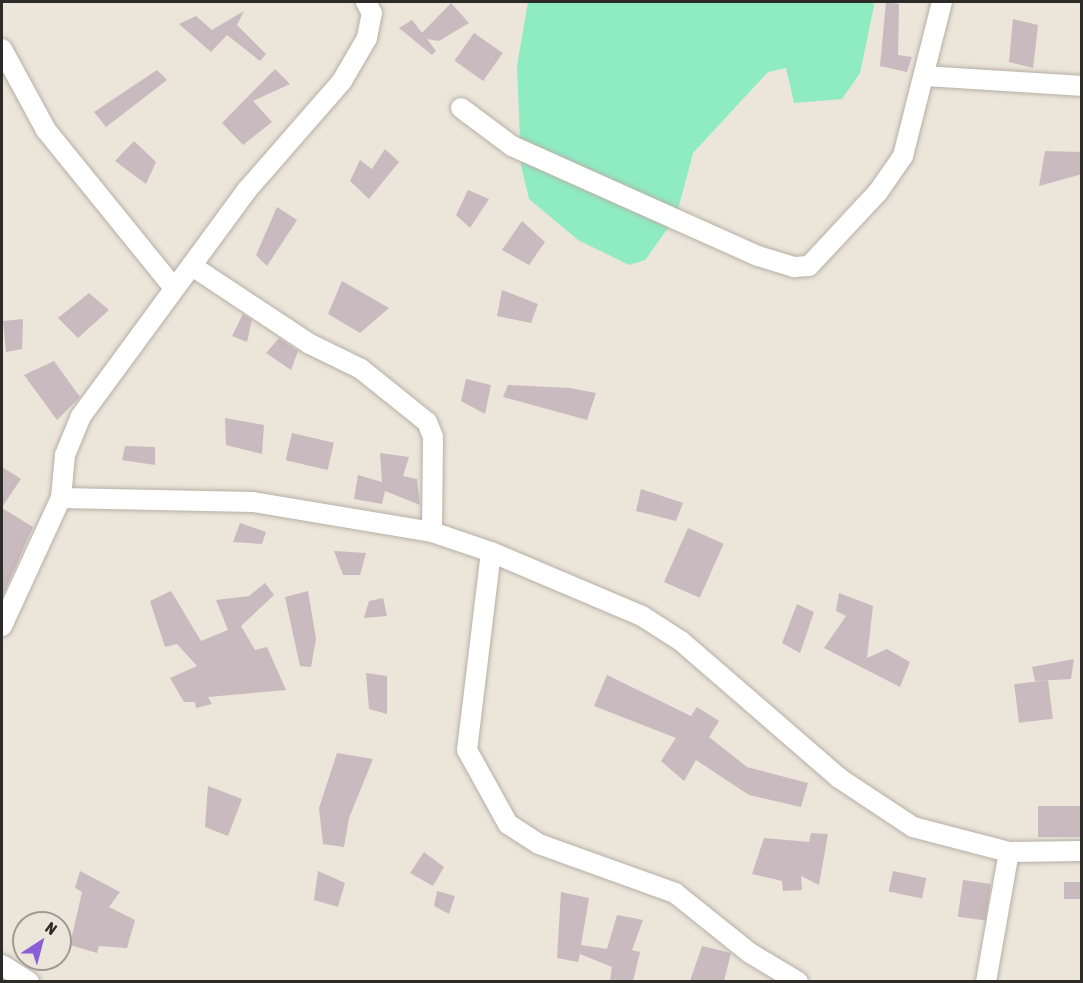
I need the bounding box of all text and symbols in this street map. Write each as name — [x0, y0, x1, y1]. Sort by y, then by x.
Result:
north arrow — [12, 911, 72, 971]
text: N — [42, 918, 61, 938]

